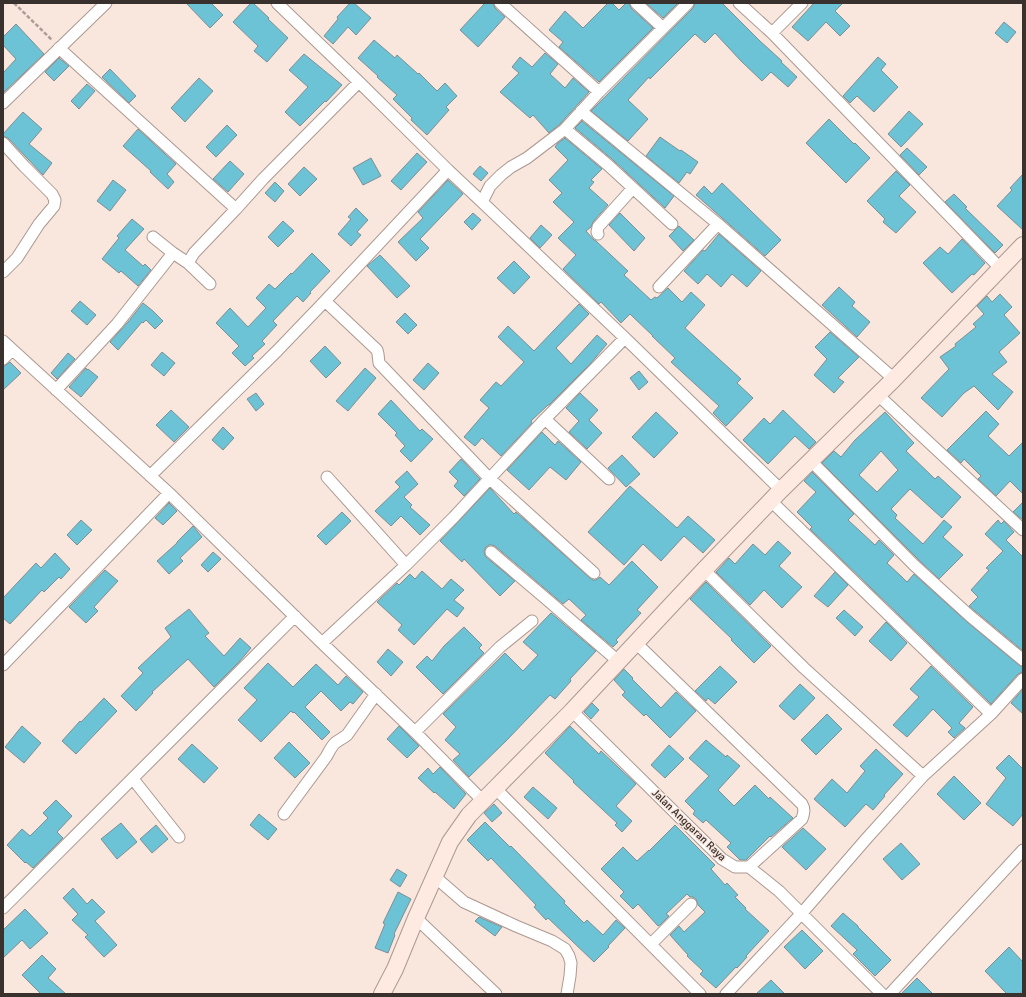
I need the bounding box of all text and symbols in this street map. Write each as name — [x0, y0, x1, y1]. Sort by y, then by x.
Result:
street label: Jalan Anggaran Raya — [649, 786, 729, 864]

